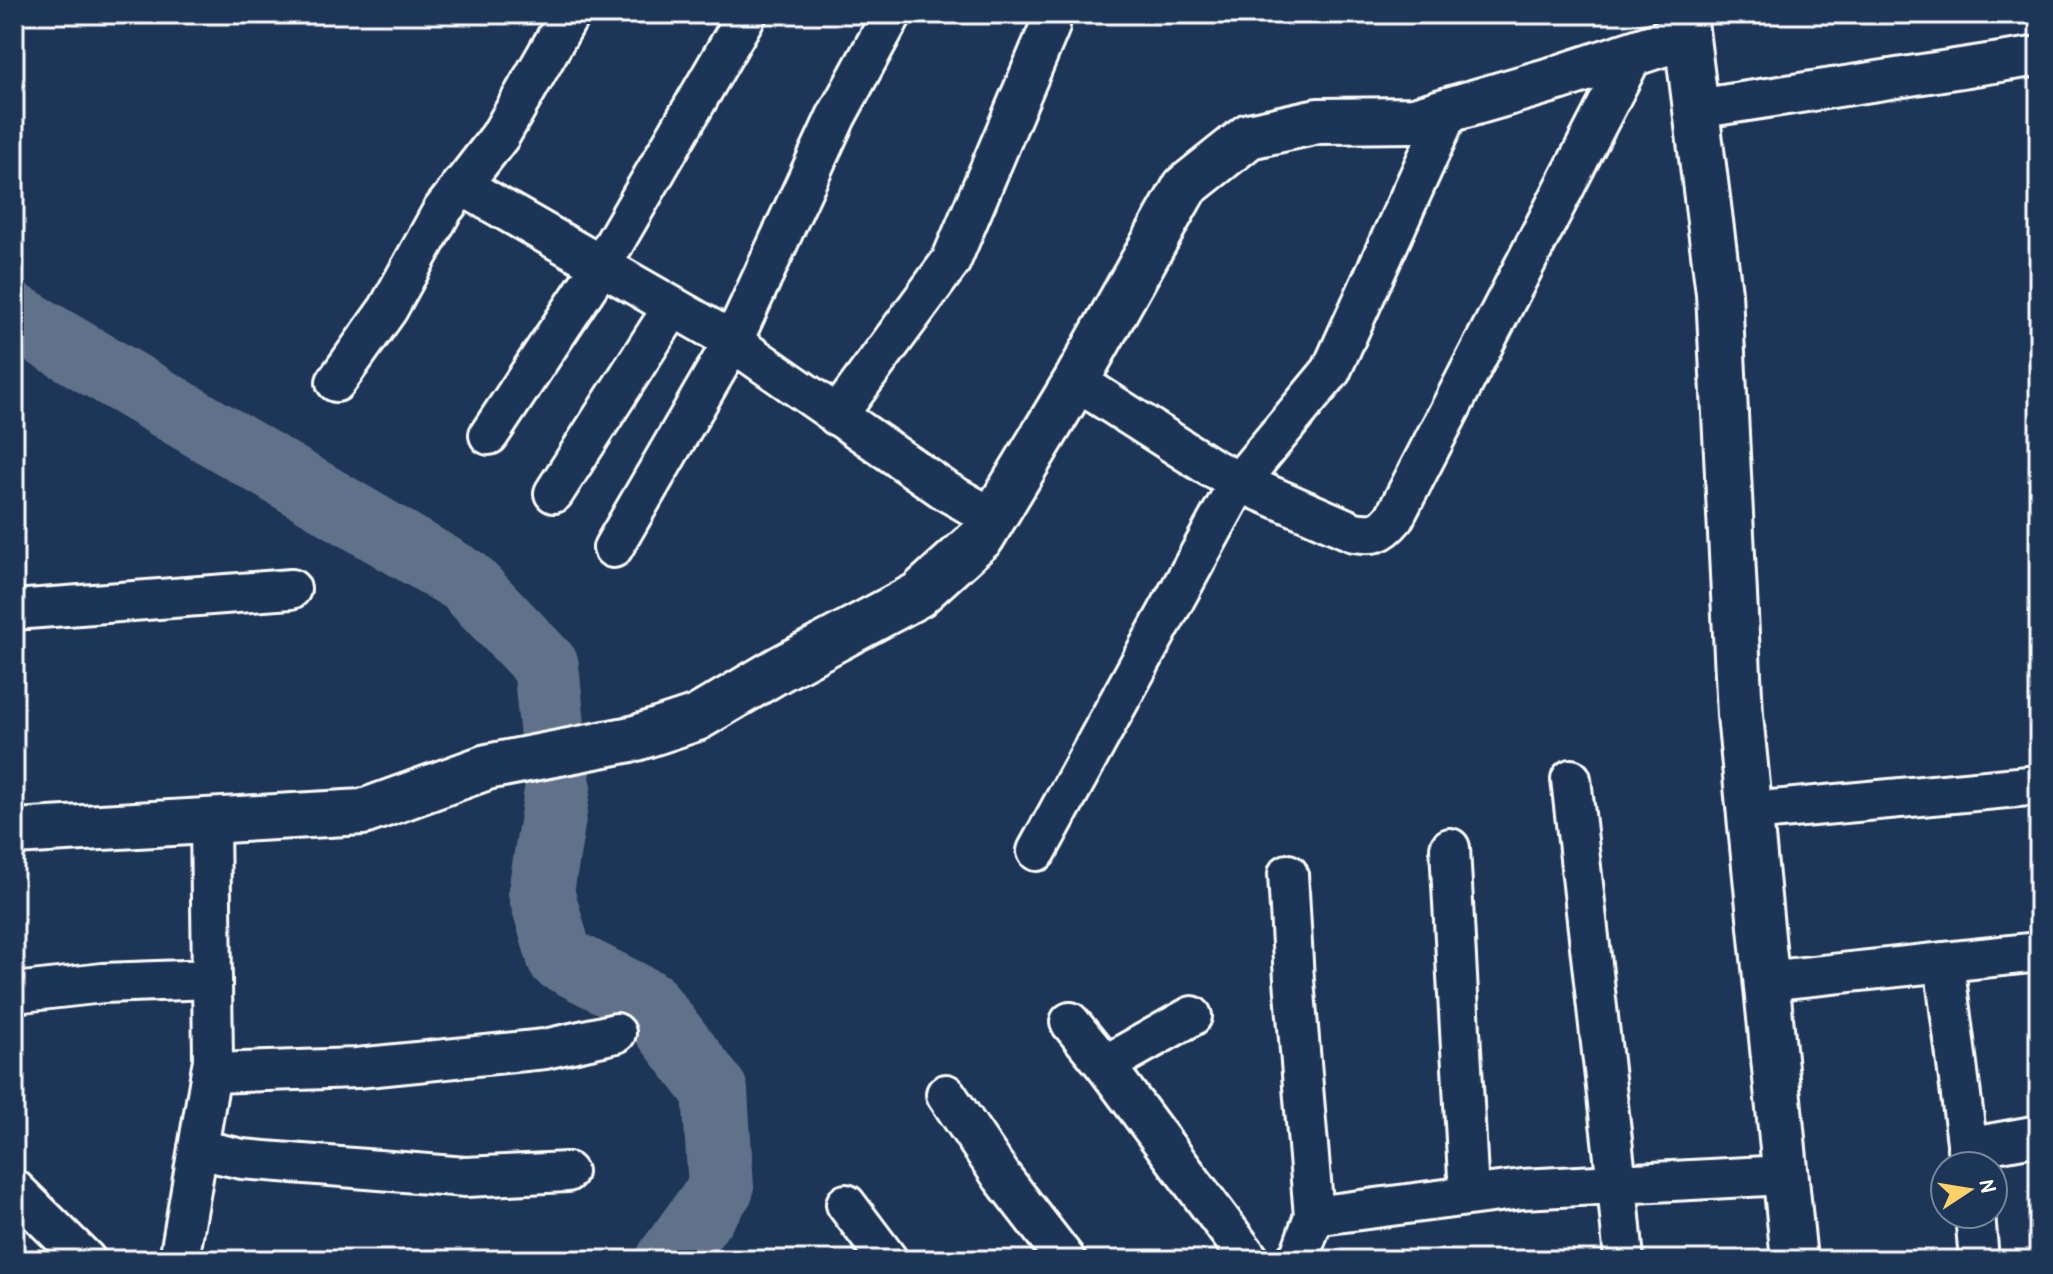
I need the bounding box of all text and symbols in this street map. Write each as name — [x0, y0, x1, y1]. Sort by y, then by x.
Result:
north arrow — [1929, 1150, 2009, 1230]
text: N — [1973, 1177, 2005, 1195]

